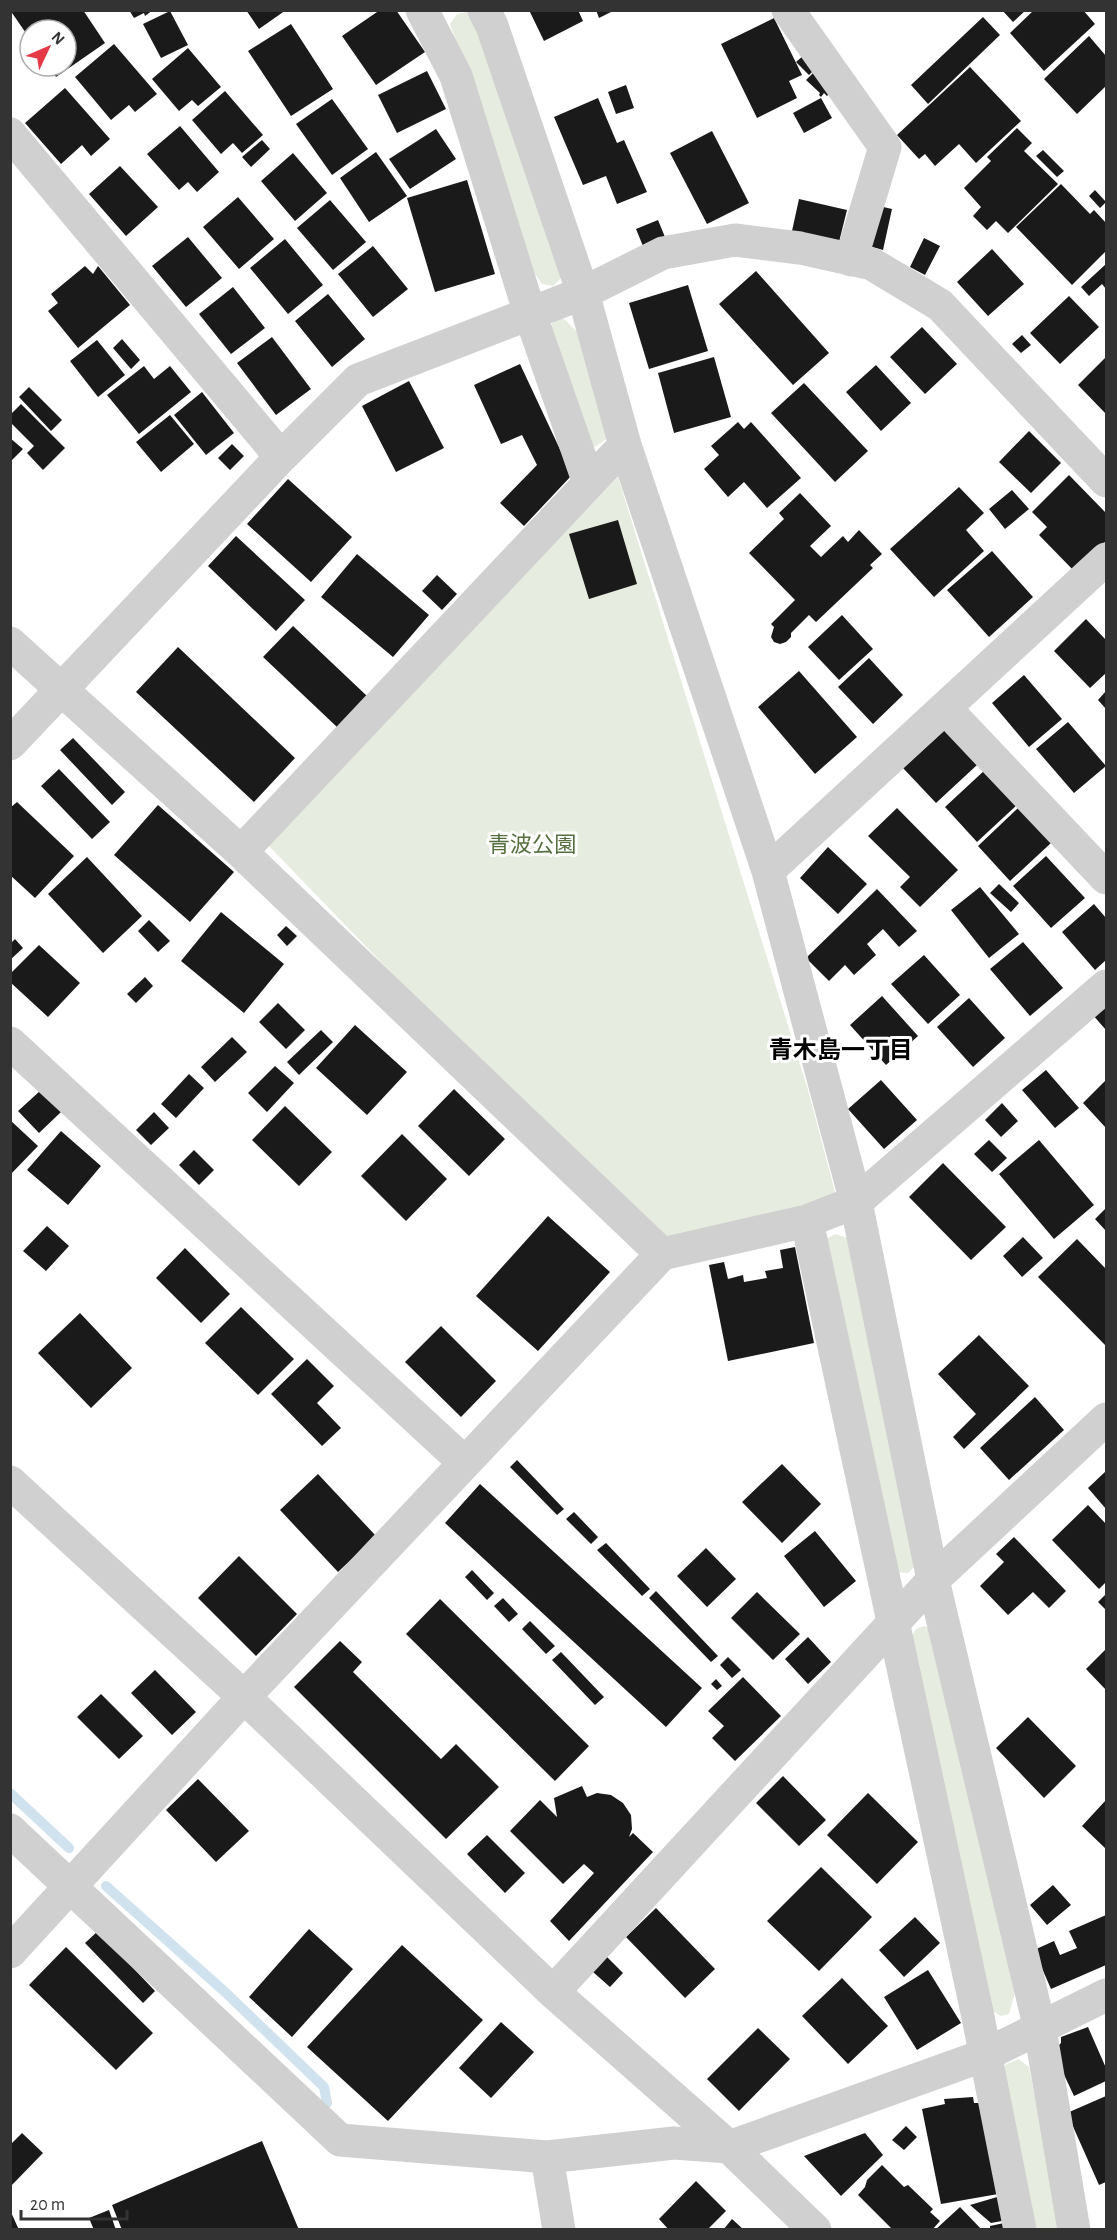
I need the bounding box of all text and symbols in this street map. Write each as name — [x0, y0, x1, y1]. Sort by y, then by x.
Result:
north arrow — [18, 18, 78, 78]
text: N — [48, 29, 68, 48]
park label: 青波公園 — [488, 833, 576, 856]
district label: 青木島一丁目 — [769, 1037, 913, 1063]
scale bar — [21, 2183, 128, 2221]
text: 20 m — [30, 2196, 65, 2214]

